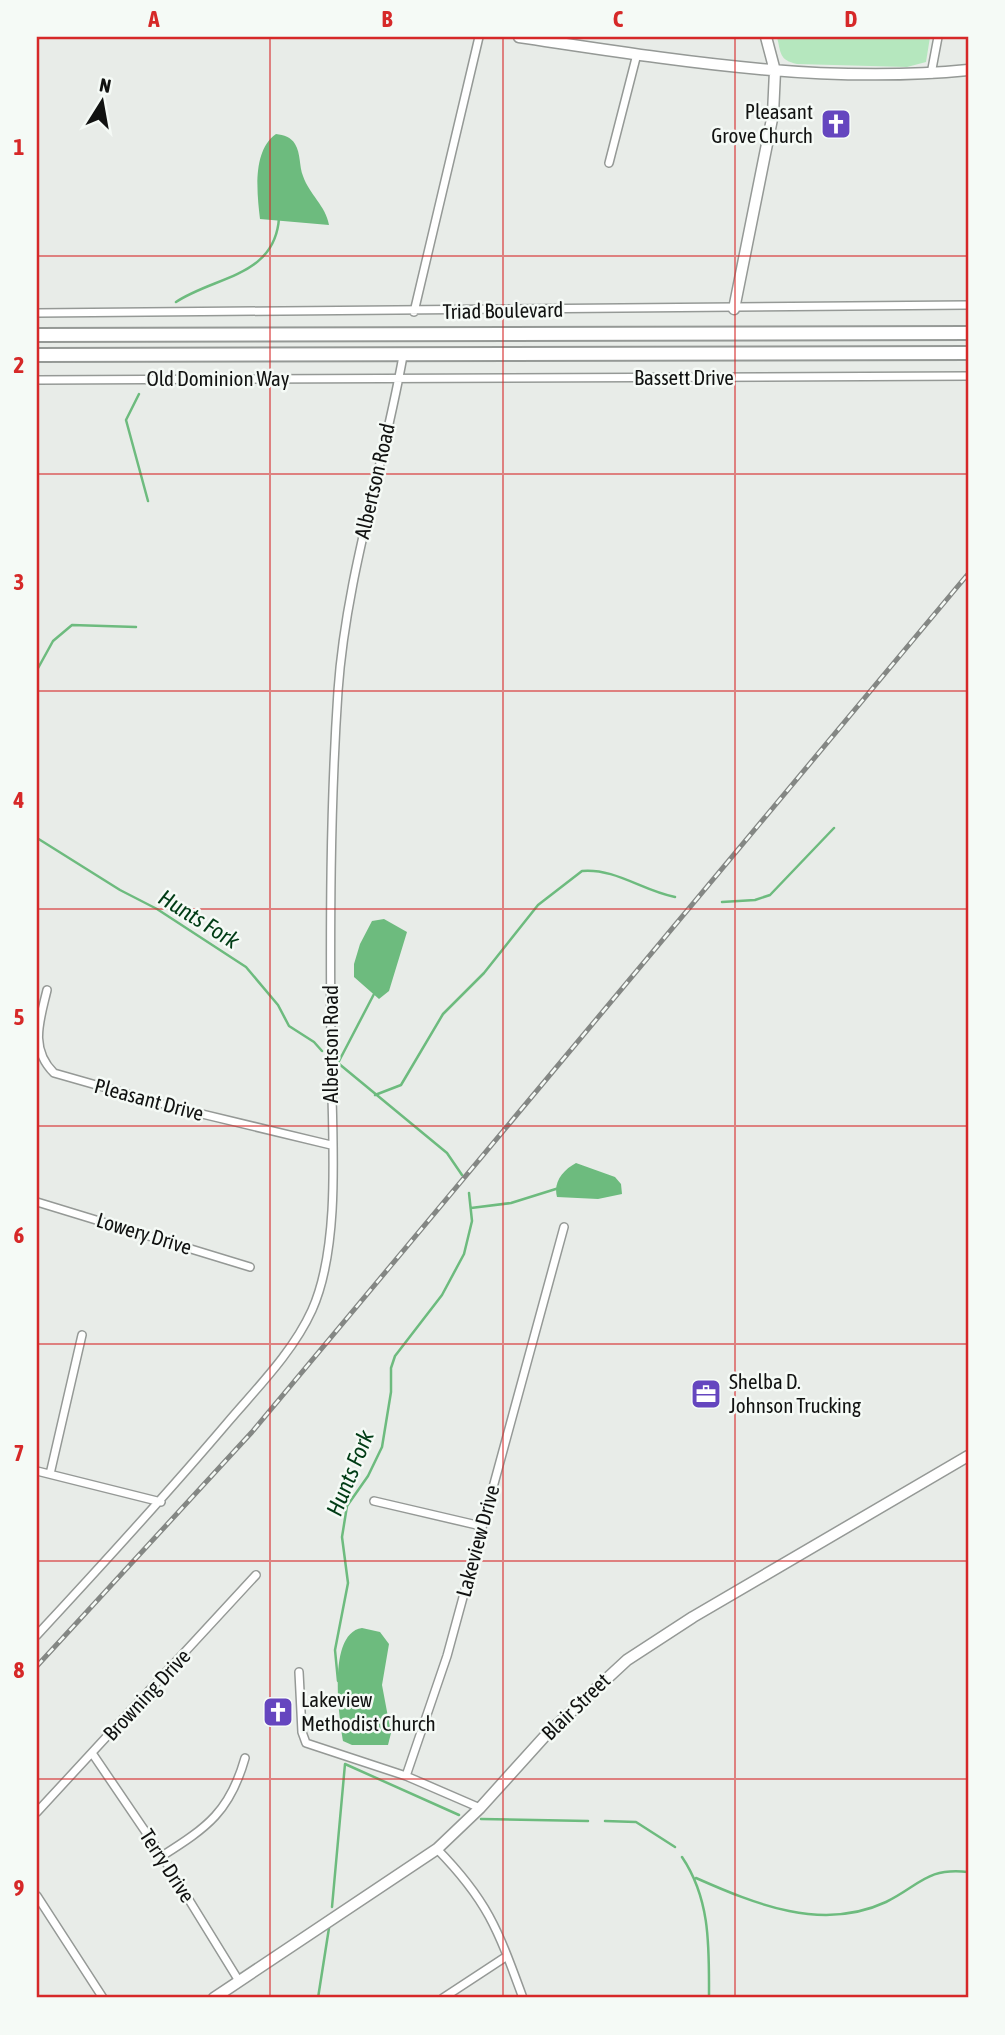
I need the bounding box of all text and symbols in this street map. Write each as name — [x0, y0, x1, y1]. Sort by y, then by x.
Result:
text: A — [147, 6, 160, 32]
text: B — [382, 6, 393, 32]
text: C — [613, 6, 624, 32]
text: D — [845, 6, 858, 32]
north arrow — [66, 66, 136, 136]
text: N — [98, 73, 113, 97]
place label: Pleasant Grove Church — [711, 99, 813, 147]
church icon: Pleasant Grove Church — [819, 107, 853, 141]
text: 1 — [14, 134, 25, 160]
street label: Triad Boulevard — [442, 297, 563, 323]
text: 2 — [14, 352, 24, 378]
street label: Bassett Drive — [634, 365, 734, 389]
street label: Old Dominion Way — [147, 366, 290, 390]
street label: Albertson Road — [349, 421, 399, 541]
text: 3 — [14, 569, 24, 595]
text: 4 — [13, 787, 25, 813]
water label: Hunts Fork — [154, 884, 245, 954]
street label: Albertson Road — [318, 985, 342, 1103]
text: 5 — [14, 1004, 25, 1030]
street label: Pleasant Drive — [92, 1073, 206, 1125]
street label: Lowery Drive — [94, 1207, 195, 1259]
text: 6 — [14, 1222, 25, 1248]
place label: Shelba D. Johnson Trucking — [729, 1369, 861, 1417]
office icon: Shelba D. Johnson Trucking — [689, 1377, 723, 1411]
water label: Hunts Fork — [321, 1426, 379, 1520]
text: 7 — [14, 1440, 24, 1466]
street label: Lakeview Drive — [451, 1482, 504, 1599]
street label: Browning Drive — [98, 1644, 195, 1745]
text: 8 — [14, 1657, 25, 1683]
street label: Blair Street — [536, 1668, 614, 1745]
place label: Lakeview Methodist Church — [301, 1687, 436, 1735]
church icon: Lakeview Methodist Church — [261, 1695, 295, 1729]
street label: Terry Drive — [135, 1824, 200, 1906]
text: 9 — [14, 1875, 25, 1901]

